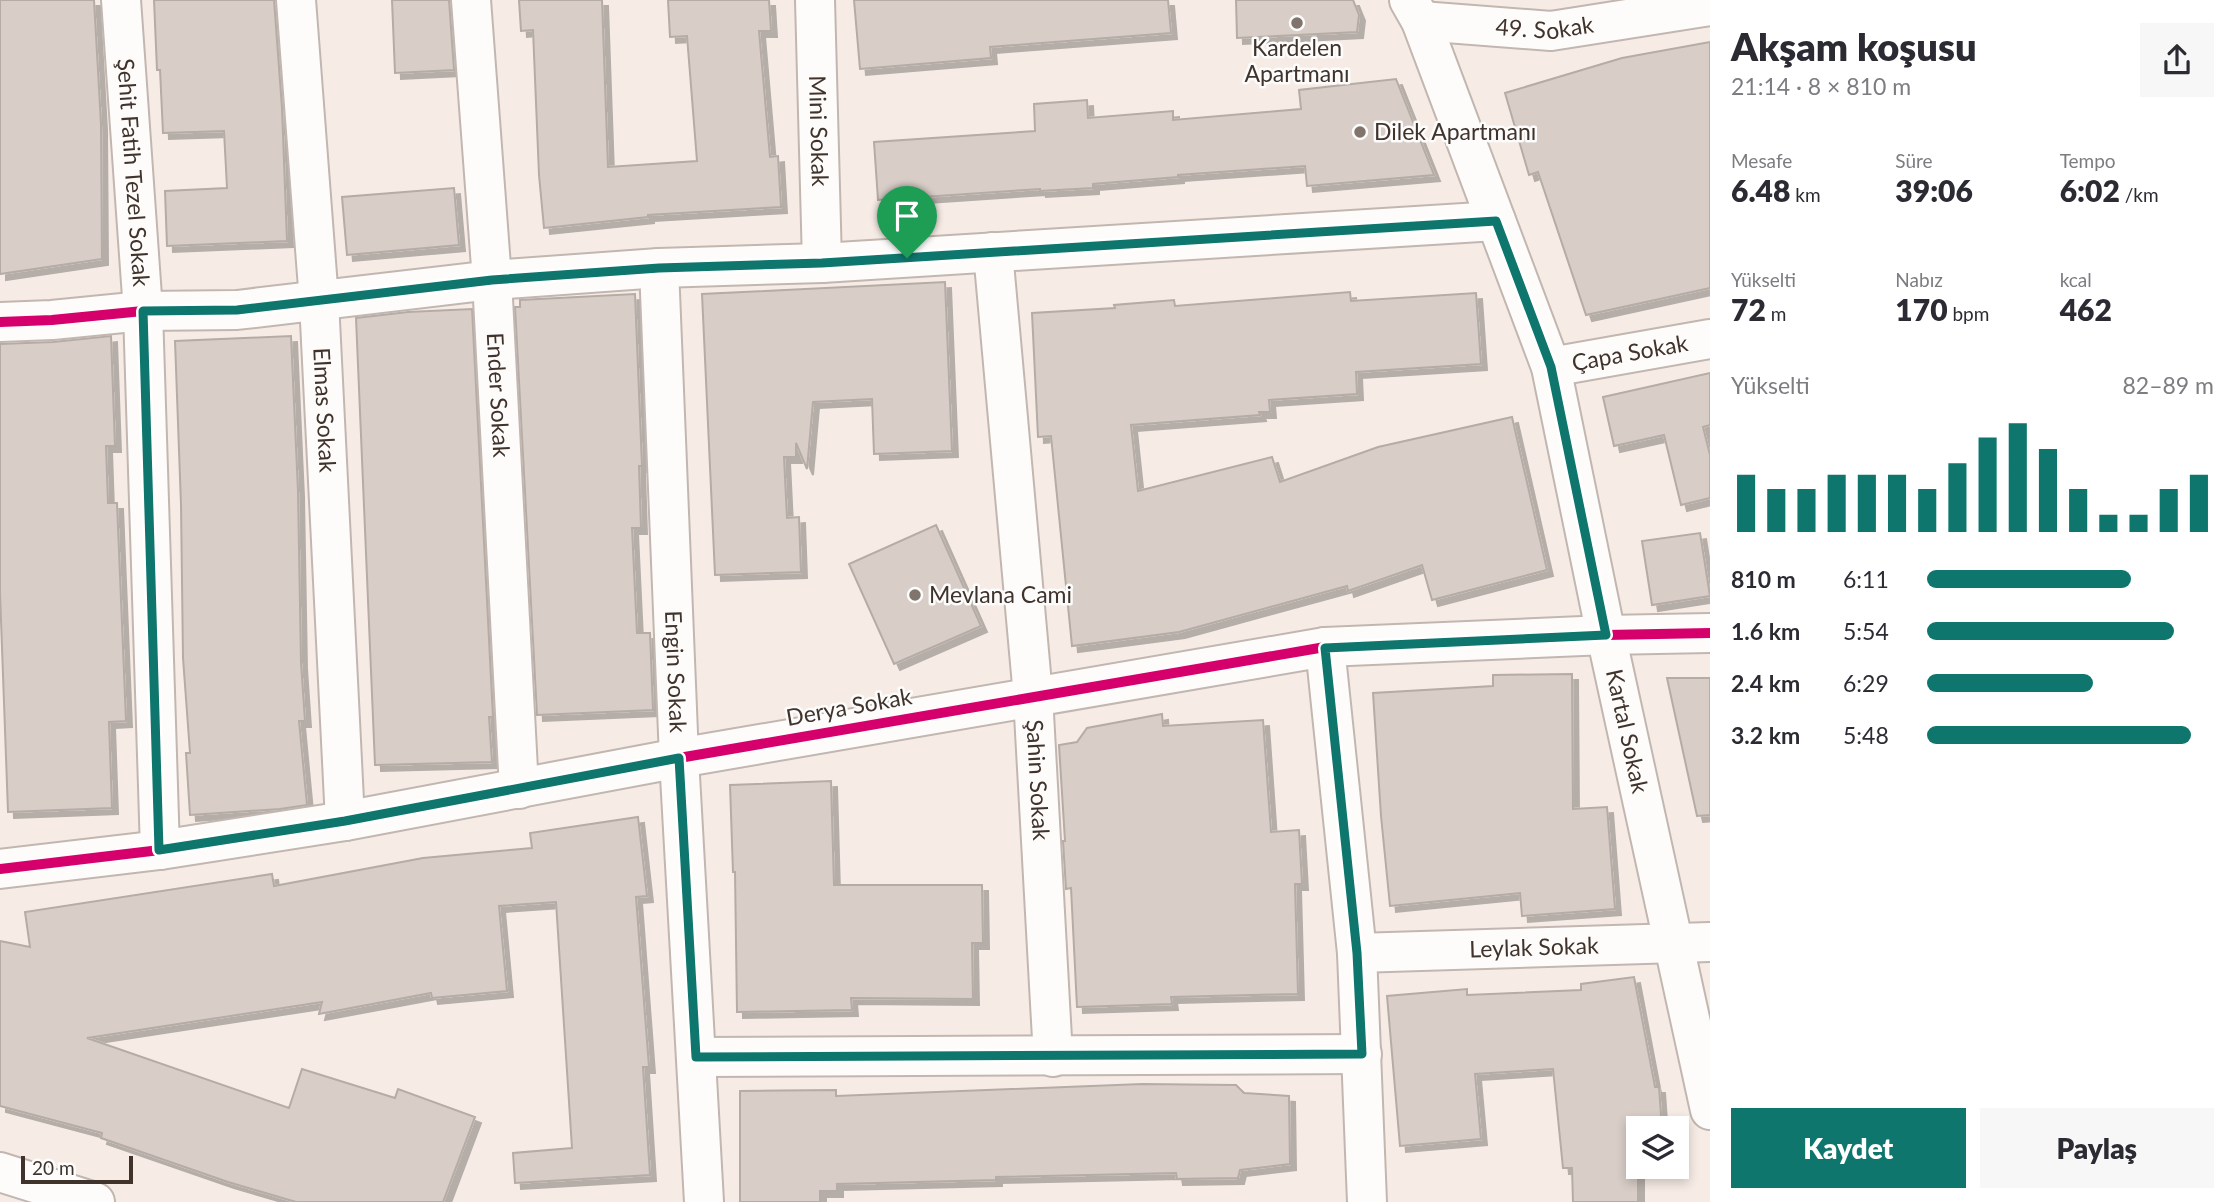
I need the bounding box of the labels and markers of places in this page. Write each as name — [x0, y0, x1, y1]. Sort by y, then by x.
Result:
marker: Kardelen Apartmanı — [1289, 15, 1305, 31]
place label: Kardelen Apartmanı — [1244, 33, 1350, 87]
place label: Dilek Apartmanı — [1374, 117, 1536, 145]
marker: Dilek Apartmanı — [1352, 124, 1368, 140]
pin — [877, 186, 937, 258]
place label: Mevlana Cami — [929, 580, 1072, 608]
marker: Mevlana Cami — [907, 587, 923, 603]

